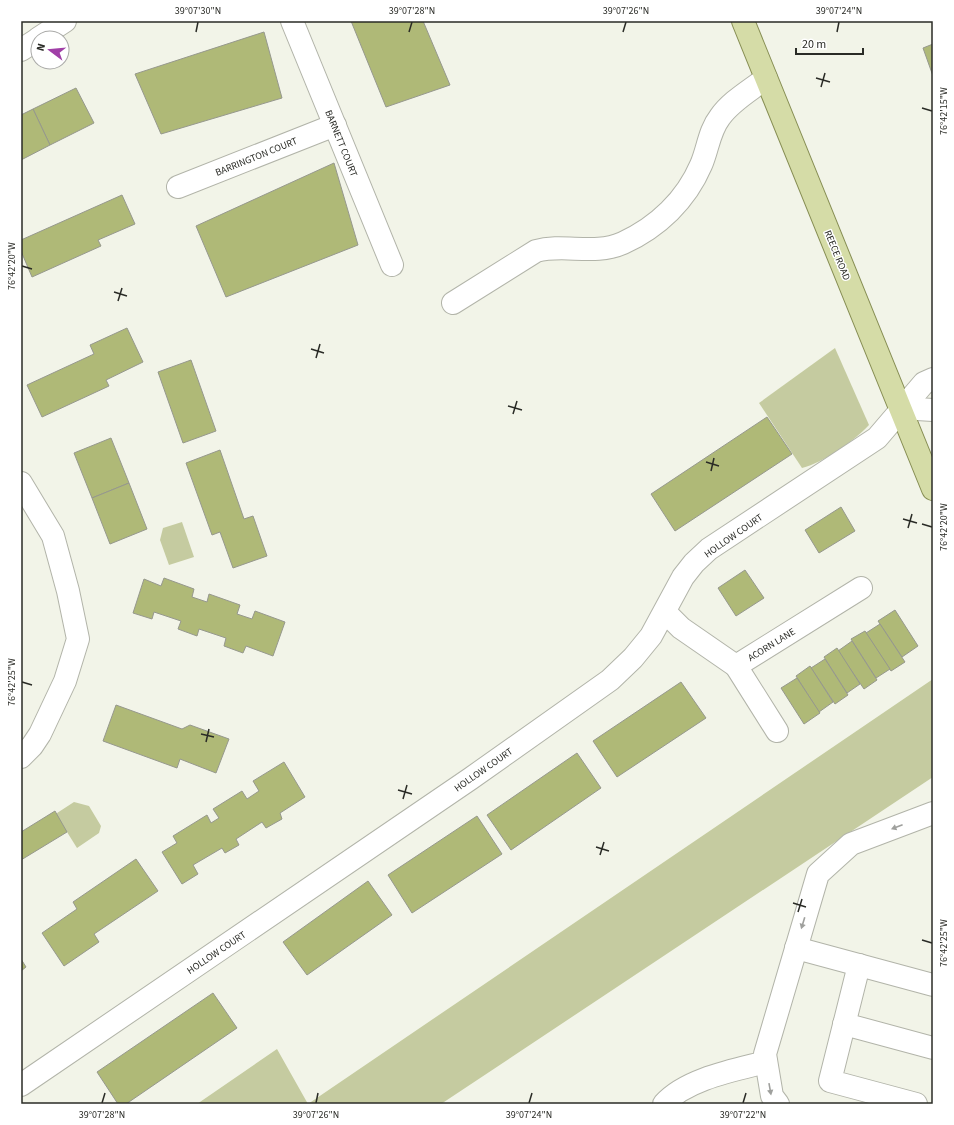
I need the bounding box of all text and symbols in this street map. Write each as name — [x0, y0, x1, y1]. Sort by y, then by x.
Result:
text: 39°07'30"N — [175, 4, 221, 18]
text: 39°07'28"N — [389, 4, 435, 18]
text: 39°07'26"N — [603, 4, 649, 18]
text: 39°07'24"N — [816, 4, 862, 18]
north arrow — [30, 30, 70, 70]
scale bar — [796, 30, 863, 56]
text: 20 m — [802, 36, 826, 53]
text: N — [33, 42, 49, 53]
text: 76°42'15"W — [937, 87, 951, 135]
street label: BARNETT COURT — [321, 108, 361, 179]
street label: BARRINGTON COURT — [213, 134, 300, 180]
street label: REECE ROAD — [821, 228, 853, 283]
text: 76°42'20"W — [5, 242, 19, 290]
text: 76°42'20"W — [937, 503, 951, 551]
street label: HOLLOW COURT — [702, 510, 766, 561]
street label: ACORN LANE — [745, 625, 798, 665]
text: 76°42'25"W — [5, 658, 19, 706]
street label: HOLLOW COURT — [452, 744, 516, 795]
one-way arrow — [890, 824, 902, 830]
one-way arrow — [800, 917, 806, 929]
text: 76°42'25"W — [937, 919, 951, 967]
street label: HOLLOW COURT — [184, 928, 249, 978]
one-way arrow — [768, 1082, 774, 1095]
text: 39°07'28"N — [79, 1108, 125, 1122]
text: 39°07'26"N — [293, 1108, 339, 1122]
text: 39°07'24"N — [506, 1108, 552, 1122]
text: 39°07'22"N — [720, 1108, 766, 1122]

